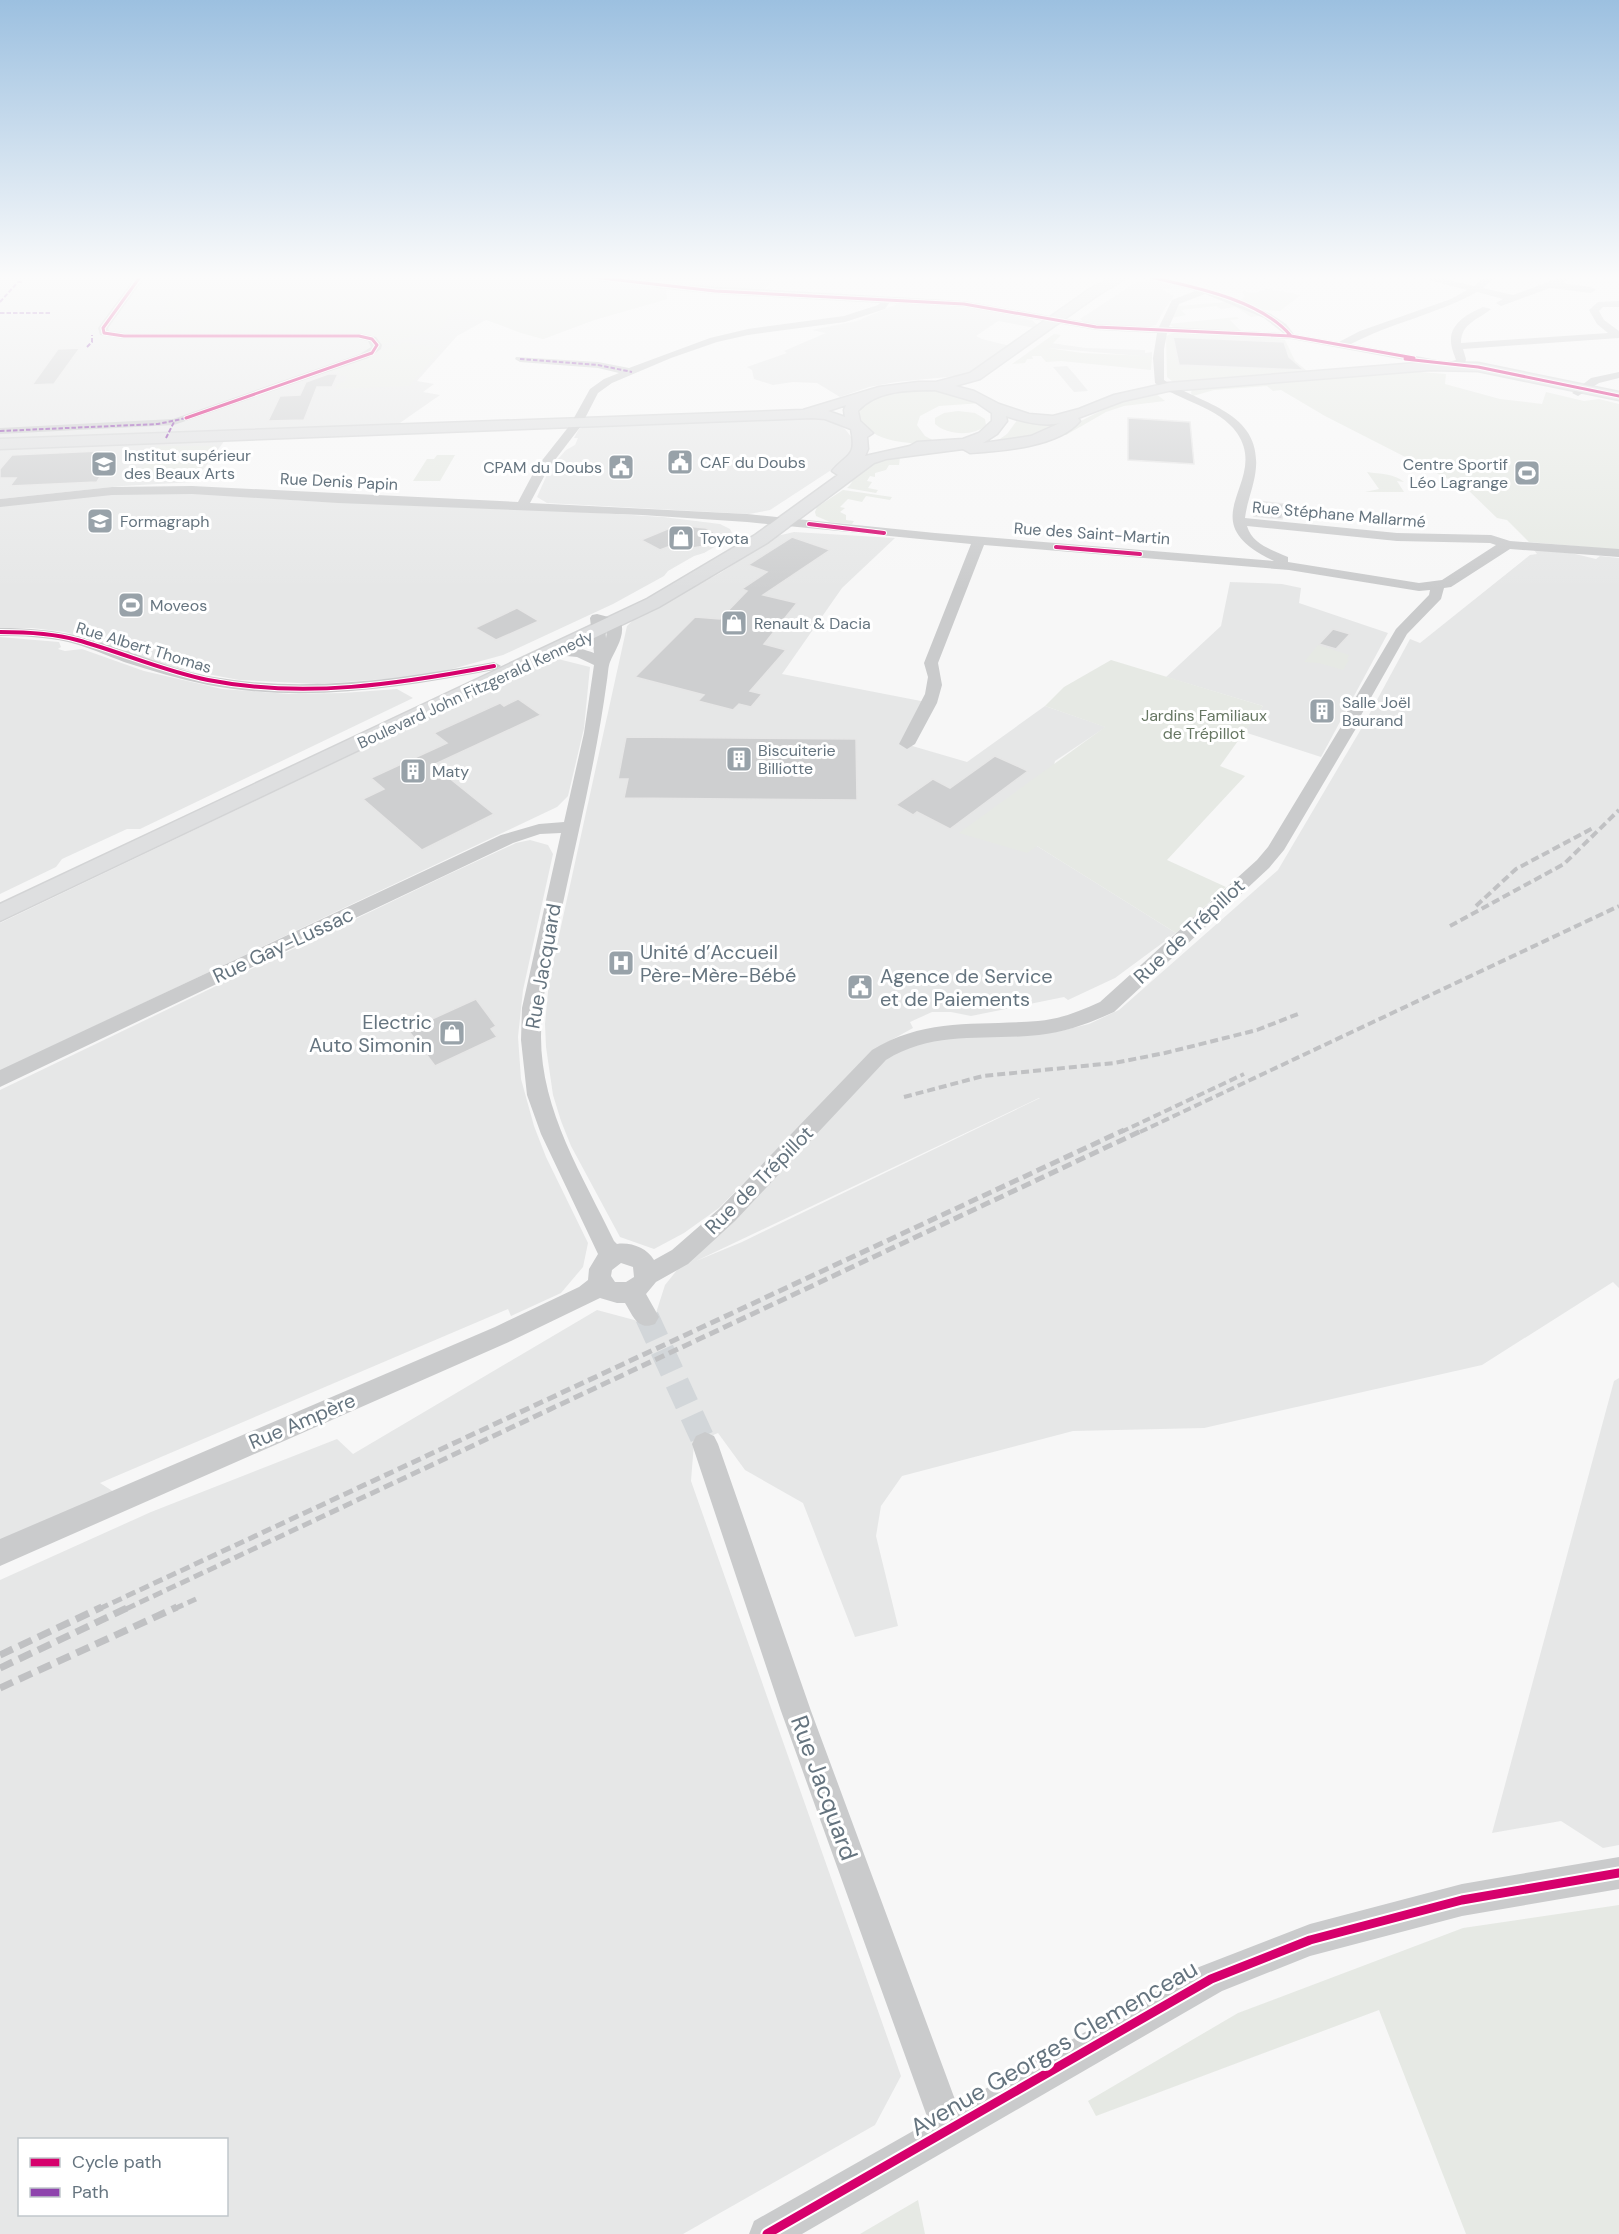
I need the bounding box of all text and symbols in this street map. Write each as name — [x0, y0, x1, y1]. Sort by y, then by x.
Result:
place label: Institut supérieur des Beaux Arts — [124, 445, 251, 484]
public building icon: CAF du Doubs — [665, 447, 695, 477]
school or university icon: Institut supérieur des Beaux Arts — [89, 449, 119, 479]
public building icon: CPAM du Doubs — [606, 452, 636, 482]
place label: CAF du Doubs — [700, 452, 806, 473]
place label: Centre Sportif Léo Lagrange — [1403, 454, 1508, 493]
place label: CPAM du Doubs — [483, 457, 602, 478]
sports icon: Centre Sportif Léo Lagrange — [1512, 458, 1542, 488]
street label: Rue Denis Papin — [279, 468, 398, 495]
street label: Rue Stéphane Mallarmé — [1251, 496, 1427, 533]
school or university icon: Formagraph — [85, 506, 115, 536]
place label: Formagraph — [120, 511, 209, 532]
street label: Rue des Saint-Martin — [1013, 518, 1171, 549]
shop icon: Toyota — [666, 523, 696, 553]
place label: Toyota — [700, 528, 749, 549]
sports icon: Moveos — [116, 590, 146, 620]
place label: Moveos — [150, 595, 207, 616]
shop icon: Renault & Dacia — [719, 608, 749, 638]
place label: Renault & Dacia — [754, 613, 871, 634]
street label: Rue Albert Thomas — [74, 617, 214, 678]
street label: Boulevard John Fitzgerald Kennedy — [354, 625, 597, 753]
place label: Salle Joël Baurand — [1342, 692, 1411, 731]
building icon: Salle Joël Baurand — [1307, 696, 1337, 726]
park label: Jardins Familiaux de Trépillot — [1141, 705, 1267, 744]
place label: Biscuiterie Billiotte — [758, 740, 836, 779]
building icon: Biscuiterie Billiotte — [724, 744, 754, 774]
building icon: Maty — [398, 756, 428, 786]
place label: Maty — [432, 761, 469, 782]
street label: Rue de Trépillot — [1128, 873, 1250, 989]
street label: Rue Gay-Lussac — [209, 901, 357, 989]
street label: Rue Jacquard — [519, 901, 567, 1031]
place label: Unité d’Accueil Père-Mère-Bébé — [640, 939, 796, 988]
hospital icon: Unité d’Accueil Père-Mère-Bébé — [606, 948, 636, 978]
place label: Agence de Service et de Paiements — [880, 963, 1053, 1012]
public building icon: Agence de Service et de Paiements — [845, 972, 875, 1002]
place label: Electric Auto Simonin — [309, 1009, 432, 1058]
shop icon: Electric Auto Simonin — [437, 1018, 467, 1048]
street label: Rue de Trépillot — [699, 1120, 819, 1240]
street label: Rue Ampère — [245, 1387, 359, 1455]
street label: Rue Jacquard — [784, 1711, 865, 1865]
street label: Avenue Georges Clemenceau — [905, 1952, 1203, 2143]
legend — [18, 2138, 228, 2216]
text: Cycle path — [72, 2150, 162, 2174]
text: Path — [72, 2180, 109, 2204]

